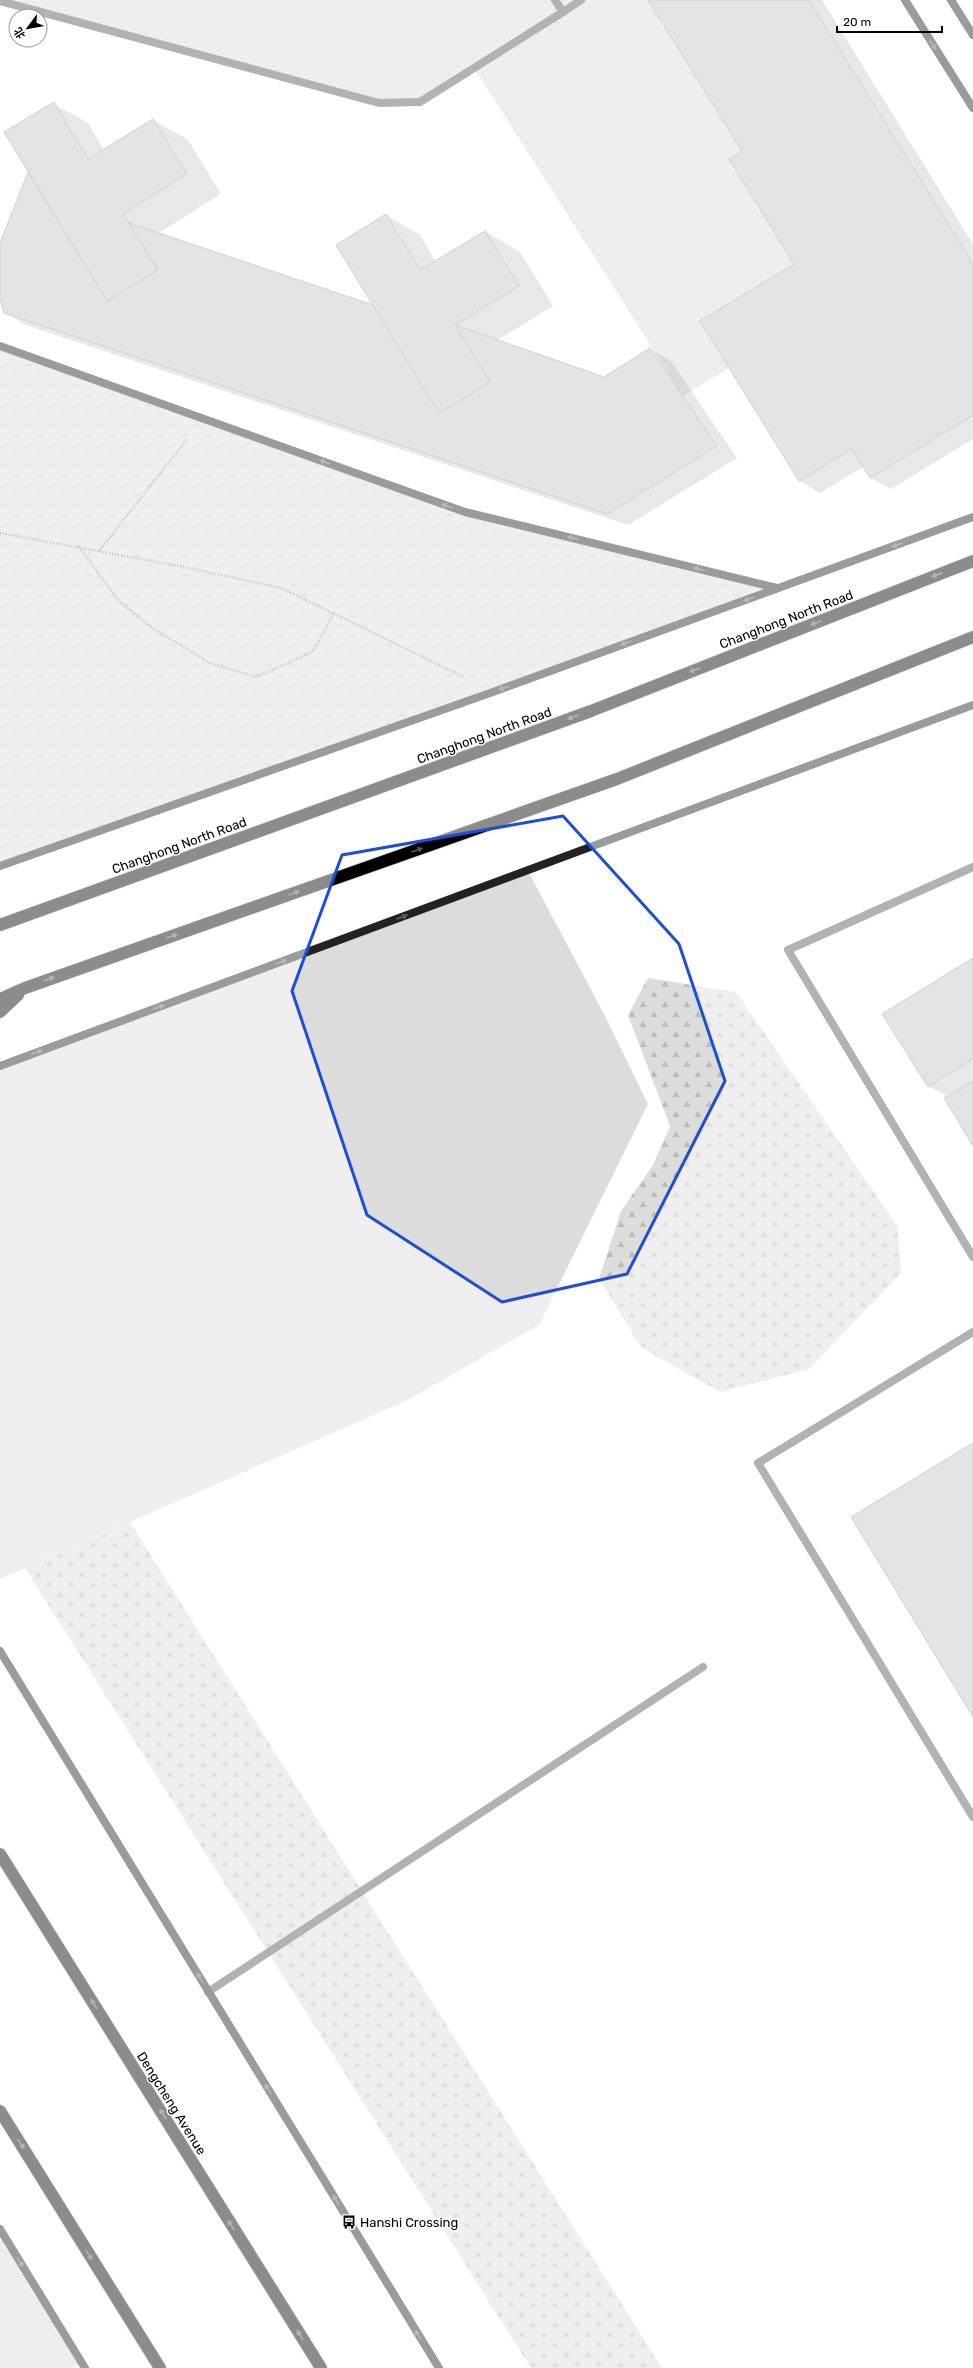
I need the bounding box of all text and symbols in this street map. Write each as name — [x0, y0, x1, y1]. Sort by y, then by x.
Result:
north arrow — [8, 8, 48, 48]
scale bar — [837, 8, 942, 34]
text: 20 m — [843, 15, 871, 29]
text: 北 — [12, 25, 28, 41]
one-way arrow — [930, 39, 937, 51]
one-way arrow — [318, 459, 330, 465]
one-way arrow — [441, 503, 453, 509]
one-way arrow — [567, 535, 579, 541]
one-way arrow — [890, 542, 902, 548]
one-way arrow — [693, 566, 705, 572]
one-way arrow — [930, 573, 942, 579]
street label: Changhong North Road — [717, 587, 856, 653]
one-way arrow — [742, 596, 754, 602]
one-way arrow — [809, 620, 821, 626]
one-way arrow — [620, 641, 632, 647]
one-way arrow — [688, 668, 700, 674]
one-way arrow — [498, 685, 510, 691]
street label: Changhong North Road — [415, 704, 554, 768]
one-way arrow — [567, 715, 579, 721]
street label: Changhong North Road — [110, 814, 249, 878]
one-way arrow — [411, 847, 423, 853]
one-way arrow — [289, 890, 301, 896]
one-way arrow — [397, 914, 409, 920]
one-way arrow — [166, 933, 178, 939]
one-way arrow — [275, 959, 287, 965]
one-way arrow — [43, 976, 55, 982]
one-way arrow — [153, 1004, 165, 1010]
one-way arrow — [31, 1049, 43, 1055]
one-way arrow — [196, 1973, 204, 1983]
one-way arrow — [90, 1998, 97, 2010]
street label: Dengcheng Avenue — [133, 2049, 209, 2158]
one-way arrow — [264, 2084, 272, 2094]
one-way arrow — [159, 2108, 166, 2120]
one-way arrow — [17, 2138, 24, 2150]
one-way arrow — [332, 2195, 340, 2205]
bus stop icon: Hanshi Crossing — [341, 2214, 357, 2230]
place label: Hanshi Crossing — [360, 2215, 458, 2231]
one-way arrow — [228, 2219, 235, 2231]
one-way arrow — [86, 2249, 93, 2261]
one-way arrow — [17, 2256, 24, 2268]
one-way arrow — [297, 2329, 304, 2341]
one-way arrow — [415, 2329, 422, 2341]

